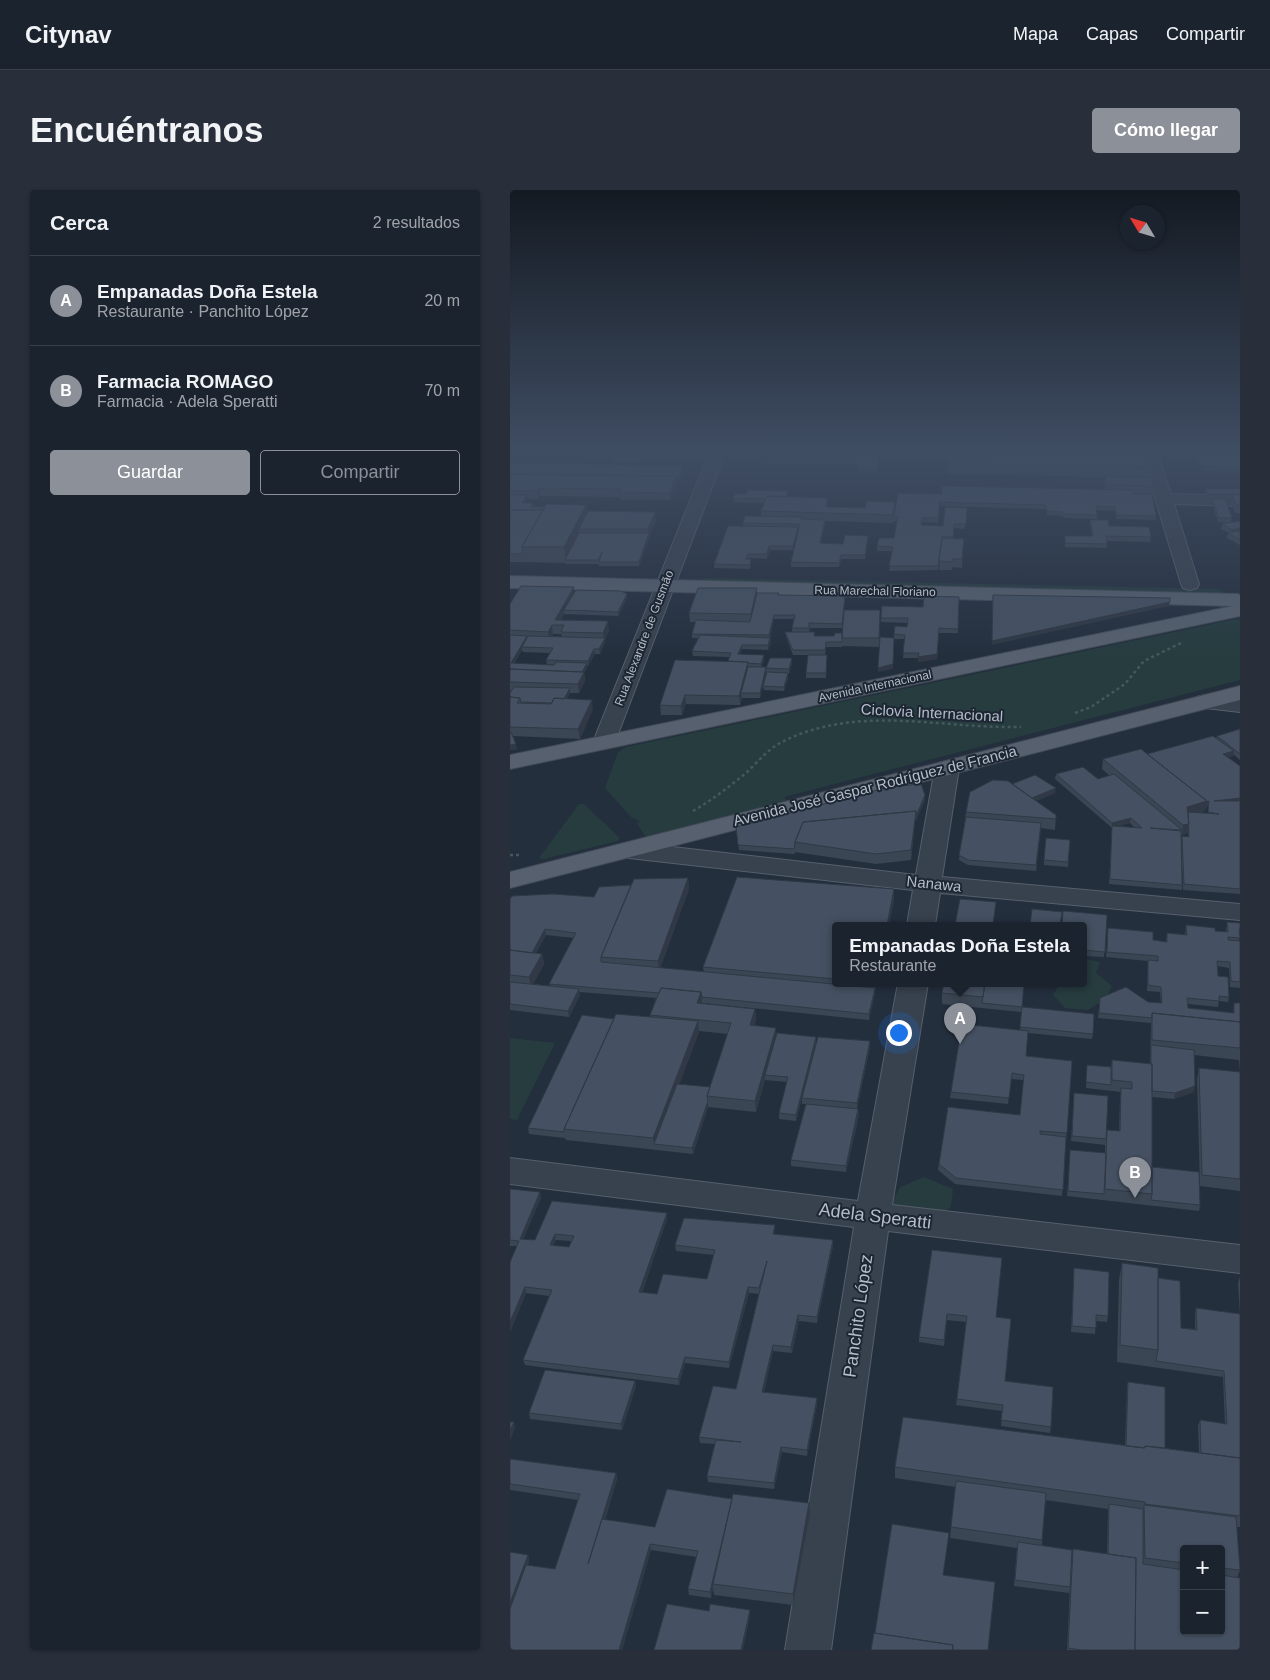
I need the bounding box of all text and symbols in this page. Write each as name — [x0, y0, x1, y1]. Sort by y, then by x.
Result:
text: Citynav — [25, 21, 112, 48]
text: Mapa — [1013, 24, 1058, 44]
text: Capas — [1086, 24, 1138, 44]
text: Compartir — [1166, 24, 1245, 44]
button: Cómo llegar — [1092, 108, 1240, 153]
text: Encuéntranos — [30, 110, 263, 149]
north arrow — [1120, 205, 1165, 250]
text: Cerca — [50, 211, 108, 234]
text: 2 resultados — [373, 214, 460, 231]
text: Empanadas Doña Estela — [97, 281, 318, 302]
text: A — [60, 292, 72, 309]
text: 20 m — [424, 292, 460, 309]
text: Restaurante · Panchito López — [97, 303, 309, 320]
text: Farmacia ROMAGO — [97, 371, 273, 392]
text: B — [60, 382, 72, 399]
text: 70 m — [424, 382, 460, 399]
text: Farmacia · Adela Speratti — [97, 393, 278, 410]
button: Guardar — [50, 450, 250, 495]
button: Compartir — [260, 450, 460, 495]
street label: Rua Alexandre de Gusmão — [612, 568, 676, 708]
street label: Rua Marechal Floriano — [814, 583, 936, 599]
street label: Avenida Internacional — [817, 667, 933, 705]
street label: Ciclovia Internacional — [860, 700, 1004, 725]
street label: Avenida José Gaspar Rodríguez de Francia — [731, 742, 1019, 829]
street label: Nanawa — [906, 872, 963, 895]
popup — [832, 922, 1087, 987]
text: Empanadas Doña Estela — [849, 935, 1070, 956]
text: Restaurante — [849, 957, 936, 974]
pin: A — [944, 1003, 976, 1044]
your location — [886, 1020, 912, 1046]
pin: B — [1119, 1157, 1151, 1198]
street label: Adela Speratti — [818, 1199, 932, 1233]
street label: Panchito López — [839, 1253, 877, 1379]
map controls — [1180, 1545, 1225, 1635]
button: + — [1180, 1545, 1225, 1590]
button: − — [1180, 1590, 1225, 1635]

